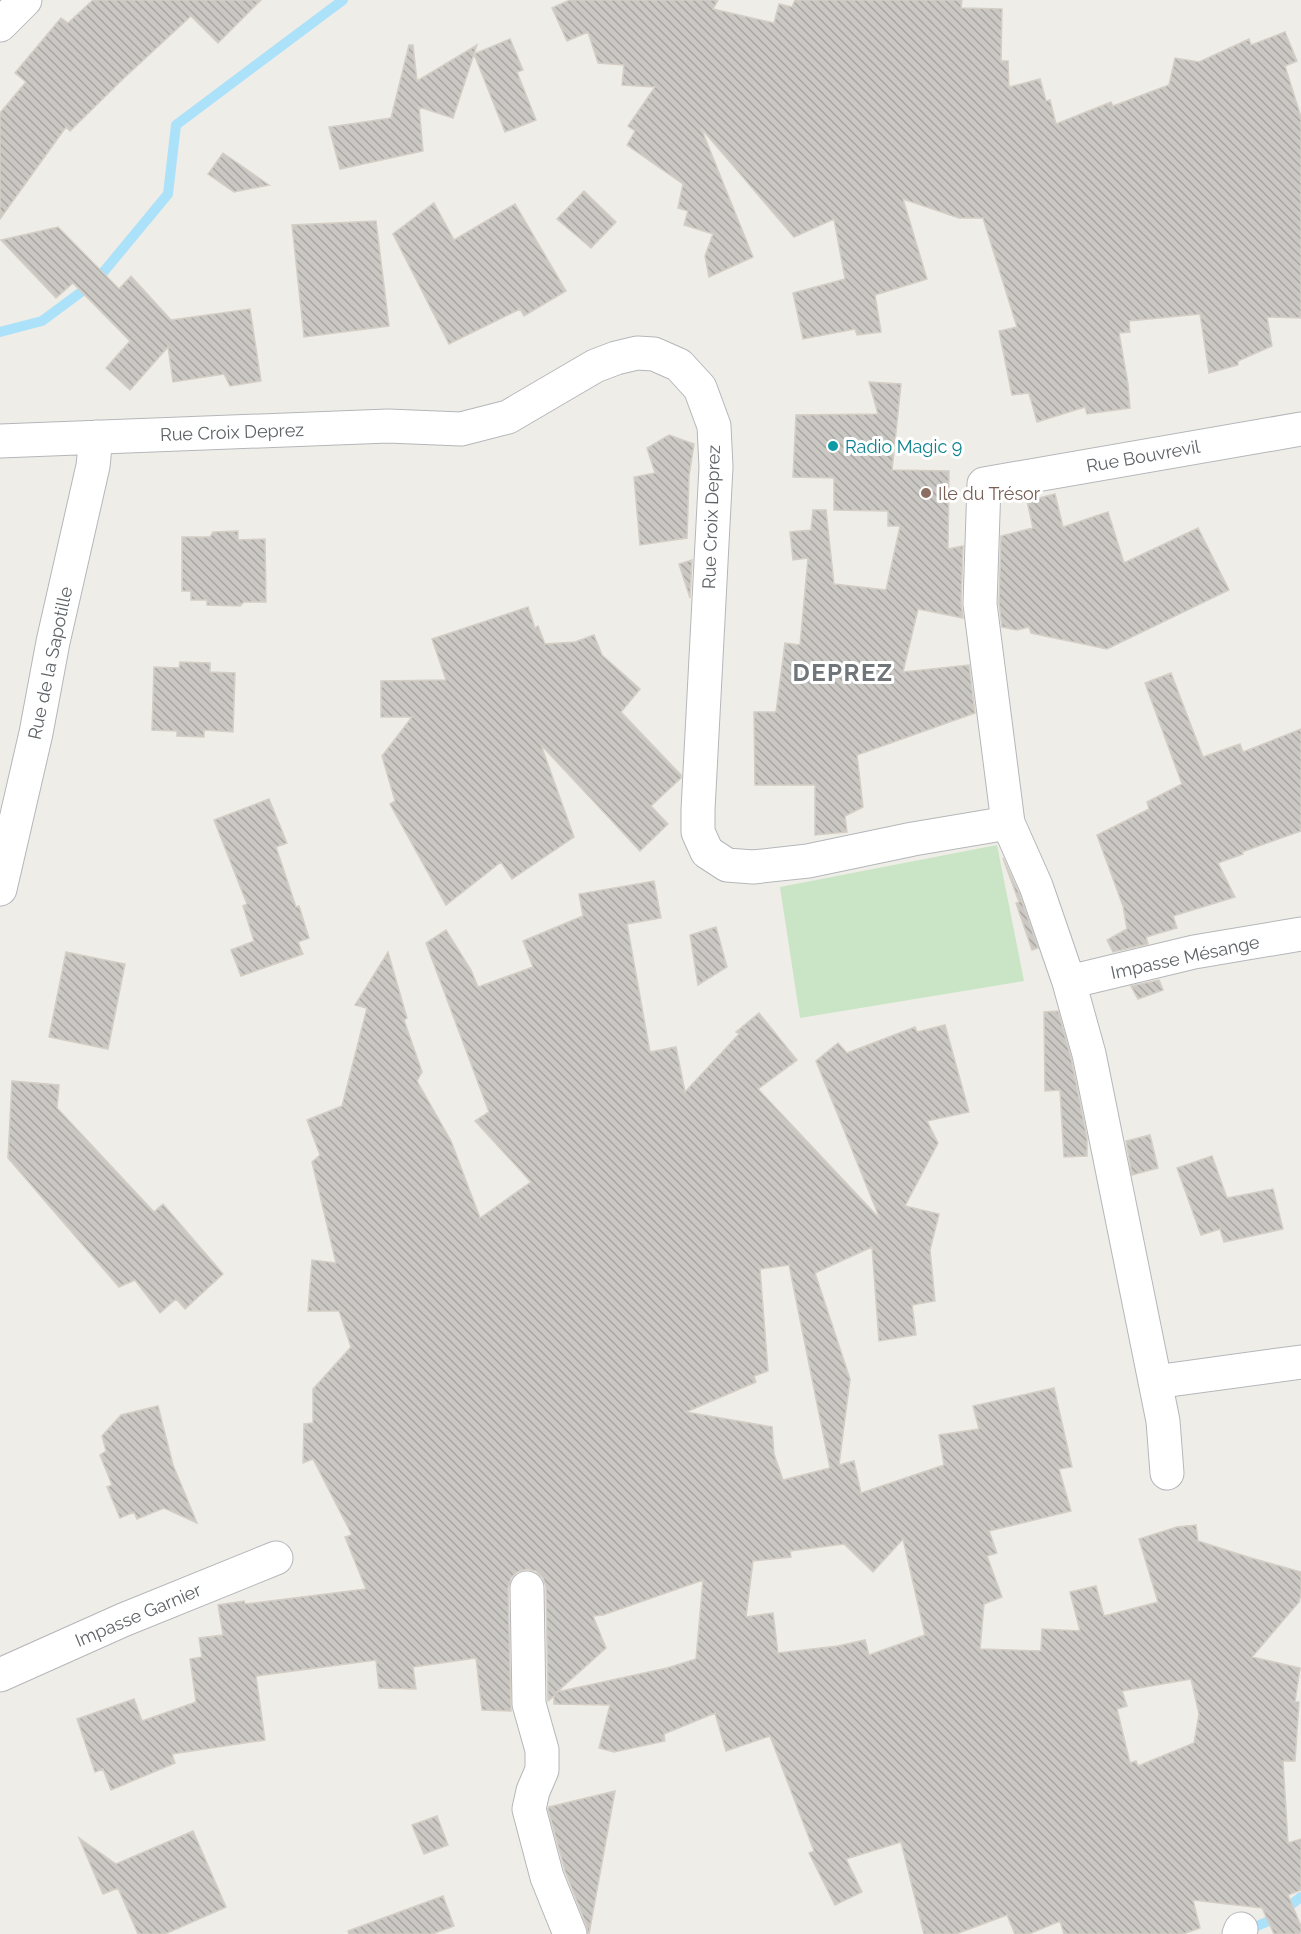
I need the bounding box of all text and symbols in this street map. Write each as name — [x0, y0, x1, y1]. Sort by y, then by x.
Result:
street label: Rue Croix Deprez — [160, 419, 304, 445]
place label: Radio Magic 9 — [845, 436, 962, 457]
street label: Rue Bouvrevil — [1084, 436, 1202, 476]
marker: Radio Magic 9 — [826, 439, 840, 453]
street label: Rue Croix Deprez — [698, 445, 724, 589]
place label: Ile du Trésor — [938, 483, 1041, 504]
marker: Ile du Trésor — [919, 486, 933, 500]
street label: Rue de la Sapotille — [24, 584, 77, 741]
district label: DEPREZ — [793, 658, 894, 687]
street label: Impasse Mésange — [1109, 931, 1262, 983]
street label: Impasse Garnier — [72, 1579, 205, 1651]

